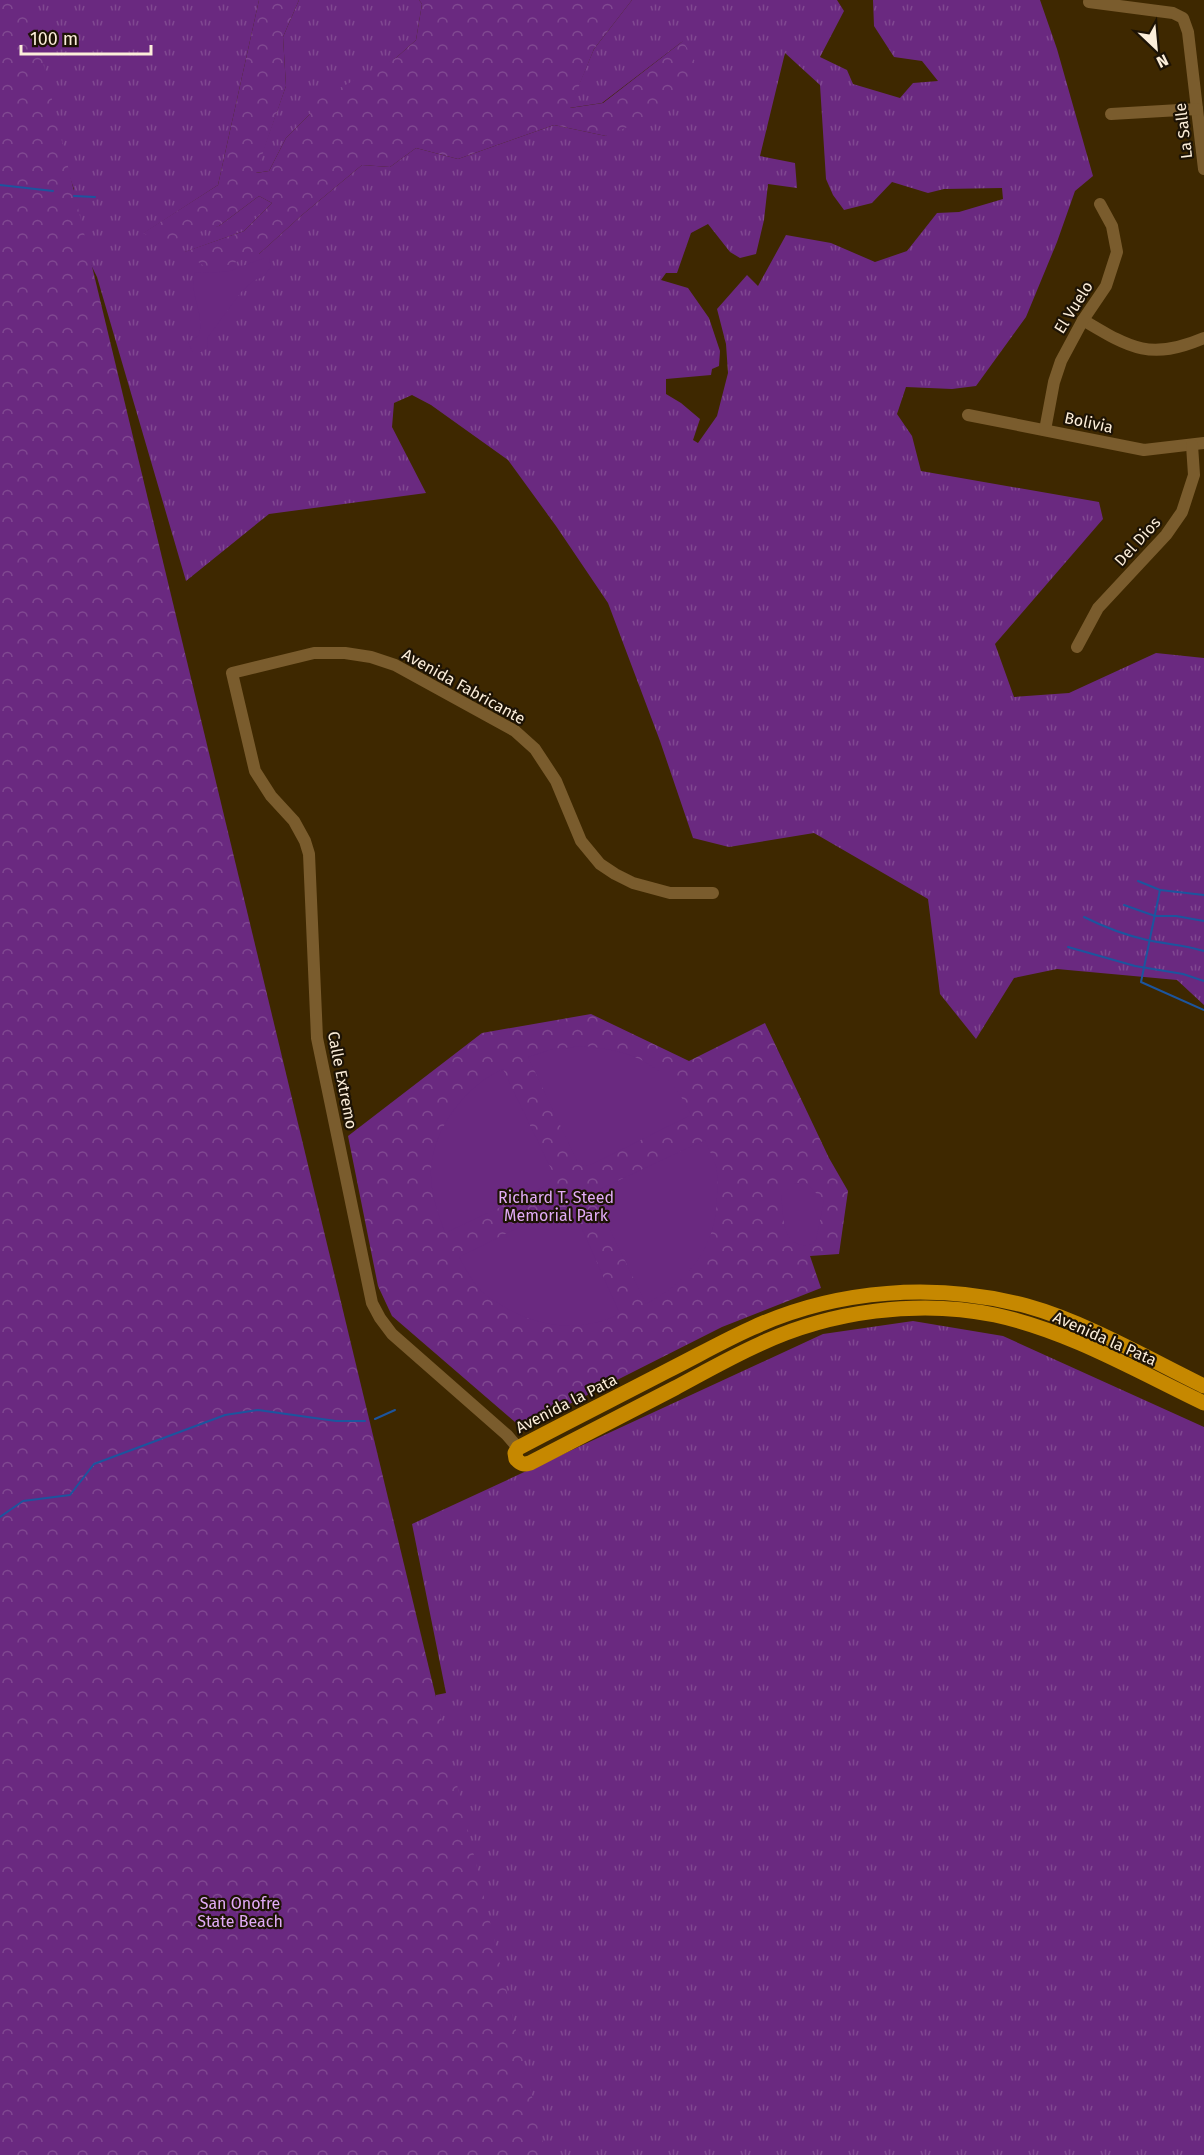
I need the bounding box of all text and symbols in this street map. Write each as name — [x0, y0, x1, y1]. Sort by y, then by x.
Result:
scale bar — [21, 18, 152, 56]
north arrow — [1126, 18, 1186, 78]
text: 100 m — [30, 28, 78, 50]
text: N — [1153, 50, 1171, 72]
street label: La Salle — [1171, 102, 1196, 160]
street label: El Vuelo — [1050, 278, 1097, 337]
street label: Bolivia — [1063, 408, 1115, 437]
street label: Del Dios — [1110, 513, 1164, 570]
street label: Avenida Fabricante — [399, 645, 529, 728]
street label: Calle Extremo — [324, 1030, 361, 1131]
park label: Richard T. Steed Memorial Park — [498, 1188, 614, 1225]
street label: Avenida la Pata — [1050, 1307, 1159, 1370]
street label: Avenida la Pata — [512, 1370, 620, 1437]
park label: San Onofre State Beach — [197, 1894, 283, 1931]

